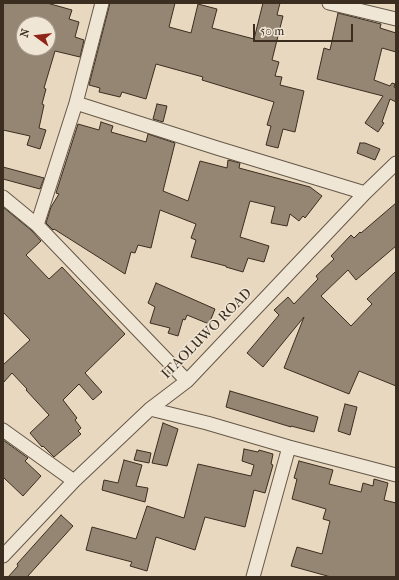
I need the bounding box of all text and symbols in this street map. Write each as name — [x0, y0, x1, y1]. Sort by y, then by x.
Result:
north arrow — [16, 16, 56, 56]
scale bar — [255, 16, 355, 42]
text: 50 m — [260, 24, 284, 38]
text: N — [18, 27, 32, 39]
street label: ITAOLUWO ROAD — [158, 285, 256, 383]

